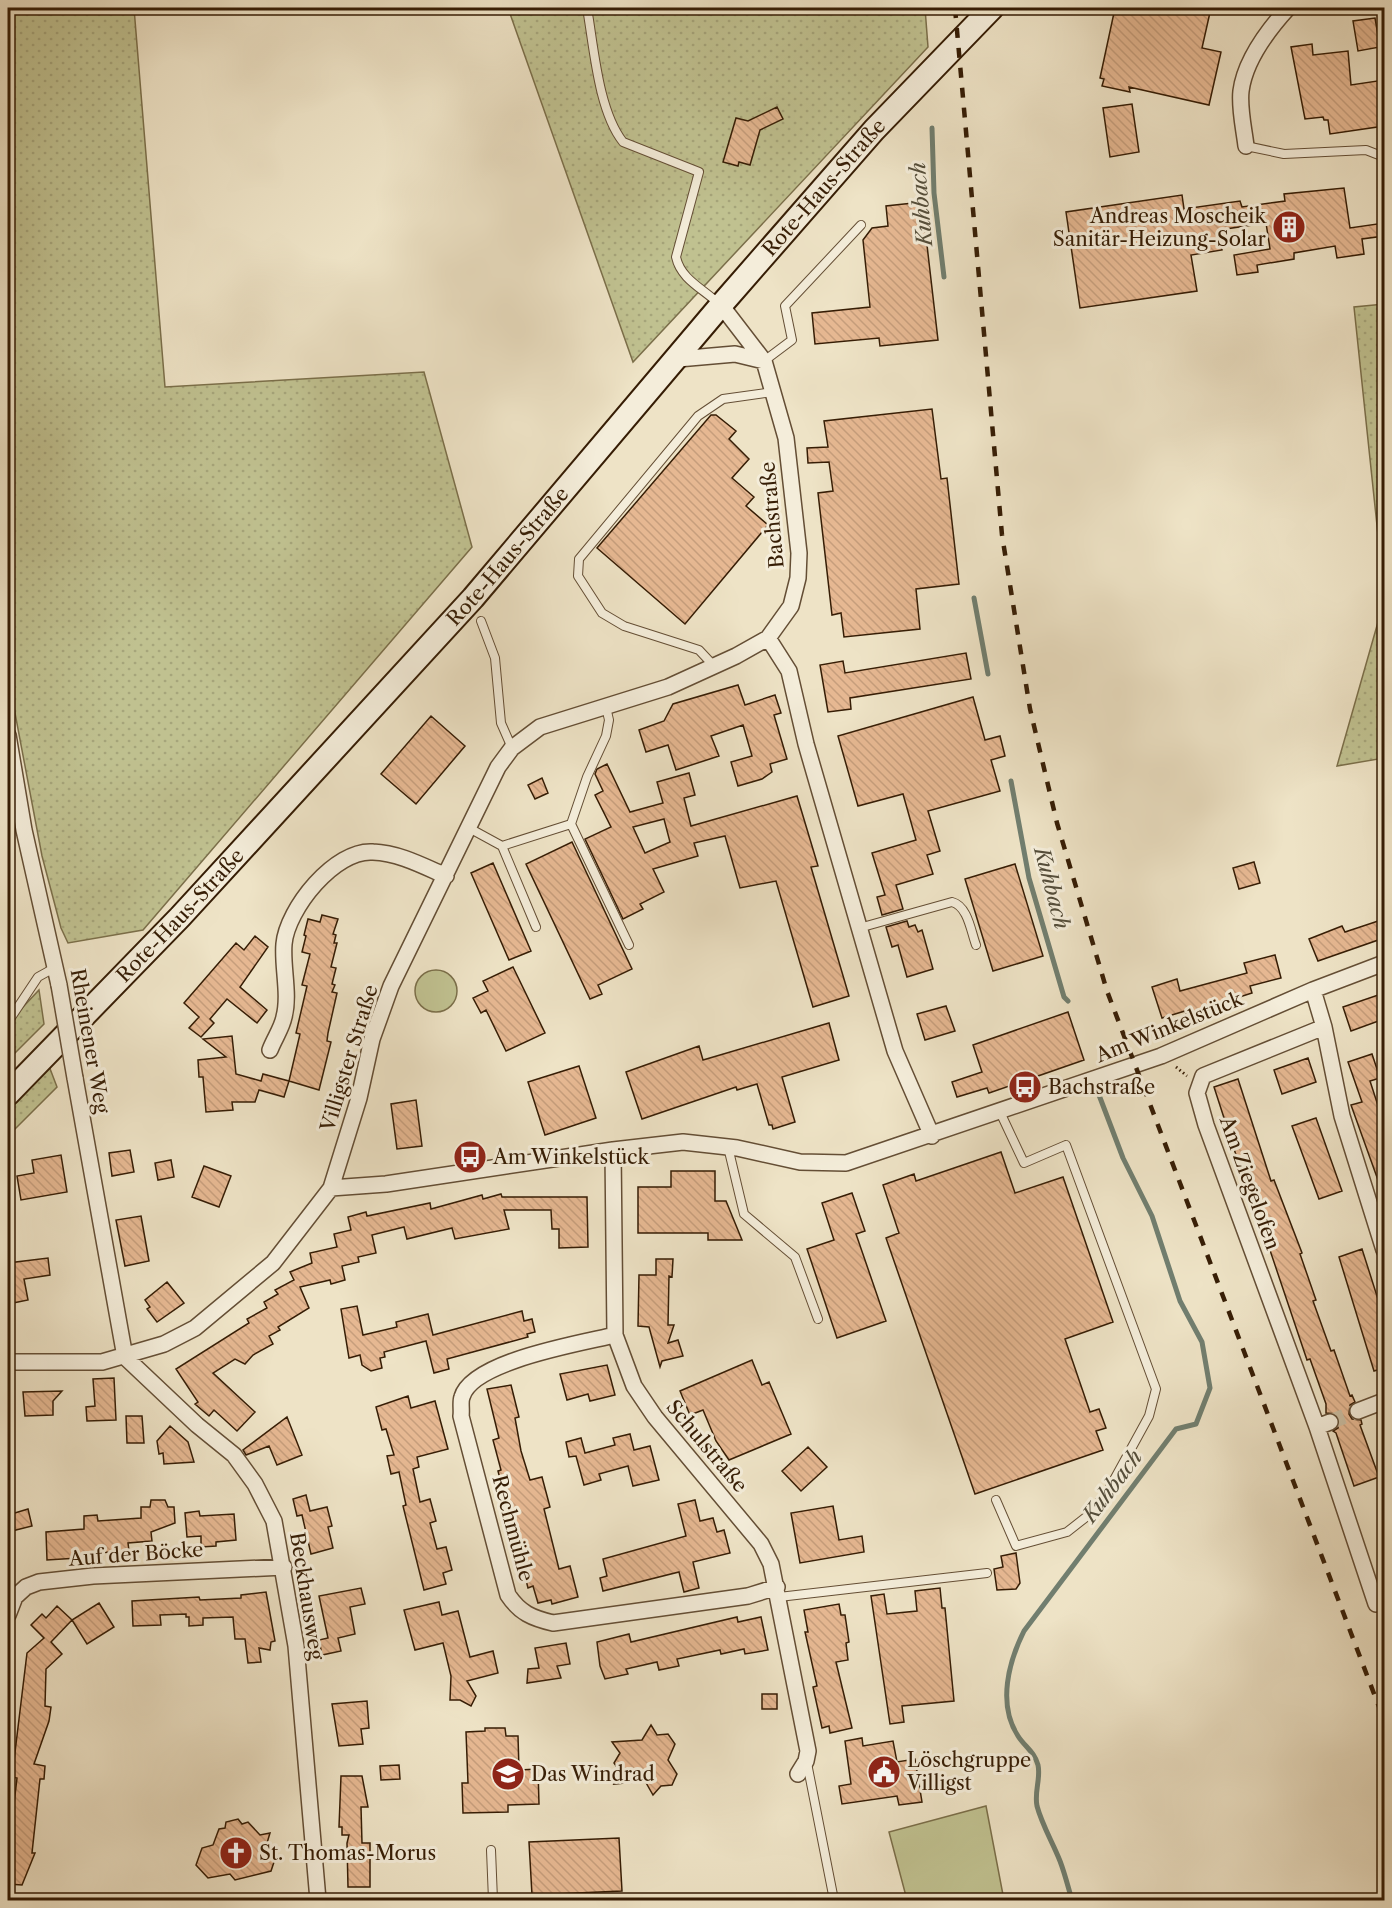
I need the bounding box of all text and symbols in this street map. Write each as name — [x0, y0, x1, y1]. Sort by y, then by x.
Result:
street label: Rote-Haus-Straße — [757, 114, 890, 261]
water label: Kuhbach — [905, 161, 937, 249]
place label: Andreas Moscheik Sanitär-Heizung-Solar — [1053, 204, 1267, 251]
building icon: Andreas Moscheik Sanitär-Heizung-Solar — [1271, 209, 1307, 245]
street label: Bachstraße — [755, 461, 789, 569]
street label: Rote-Haus-Straße — [442, 482, 574, 631]
water label: Kuhbach — [1029, 842, 1075, 932]
street label: Rote-Haus-Straße — [111, 844, 249, 987]
street label: Rheinener Weg — [65, 967, 115, 1116]
street label: Villigster Straße — [315, 982, 383, 1135]
street label: Am Winkelstück — [1091, 986, 1247, 1068]
bus stop icon: Bachstraße — [1007, 1069, 1043, 1105]
place label: Bachstraße — [1048, 1075, 1155, 1099]
street label: Am Ziegelofen — [1214, 1112, 1285, 1253]
bus stop icon: Am Winkelstück — [452, 1139, 488, 1175]
place label: Am Winkelstück — [492, 1145, 651, 1169]
street label: Schulstraße — [662, 1395, 752, 1497]
water label: Kuhbach — [1076, 1445, 1147, 1529]
street label: Rechmühle — [487, 1472, 539, 1584]
street label: Beckhausweg — [285, 1530, 329, 1662]
street label: Auf der Böcke — [67, 1537, 204, 1571]
place label: Löschgruppe Villigst — [906, 1748, 1031, 1795]
public building icon: Löschgruppe Villigst — [866, 1754, 902, 1790]
school or university icon: Das Windrad — [490, 1756, 526, 1792]
place label: Das Windrad — [531, 1762, 655, 1786]
church icon: St. Thomas-Morus — [218, 1835, 254, 1871]
place label: St. Thomas-Morus — [259, 1841, 436, 1865]

